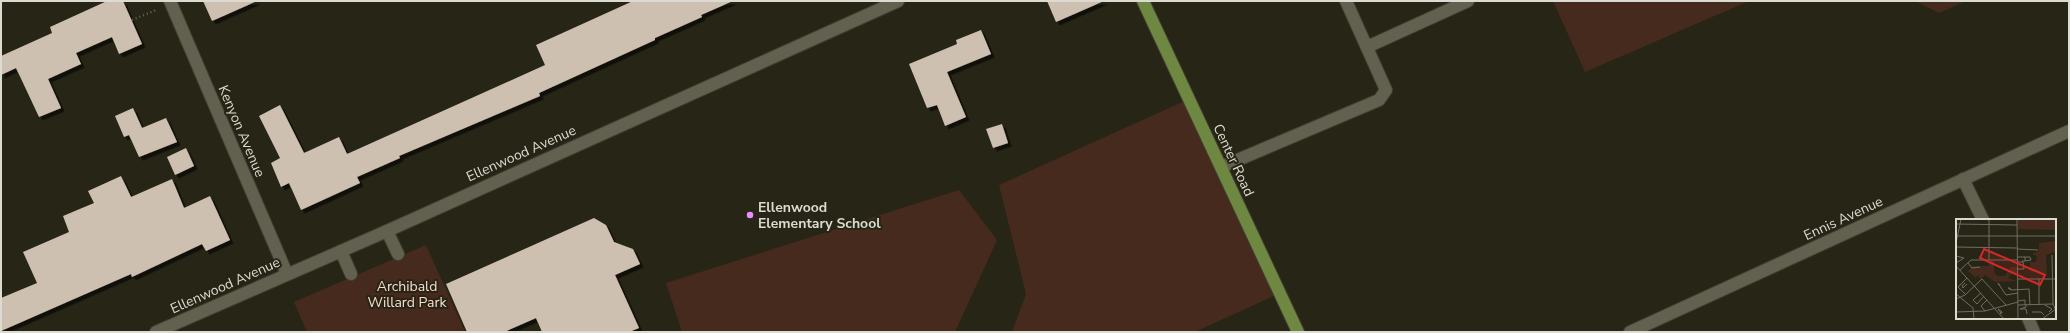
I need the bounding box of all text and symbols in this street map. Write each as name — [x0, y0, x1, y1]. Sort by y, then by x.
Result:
street label: Kenyon Avenue — [214, 82, 269, 180]
street label: Ellenwood Avenue — [463, 121, 579, 186]
street label: Center Road — [1208, 121, 1259, 199]
street label: Ennis Avenue — [1801, 192, 1886, 245]
place label: Ellenwood Elementary School — [758, 198, 881, 233]
marker: Ellenwood Elementary School — [745, 210, 755, 220]
inset map — [1956, 219, 2056, 319]
street label: Ellenwood Avenue — [167, 253, 283, 318]
park label: Archibald Willard Park — [367, 277, 448, 312]

